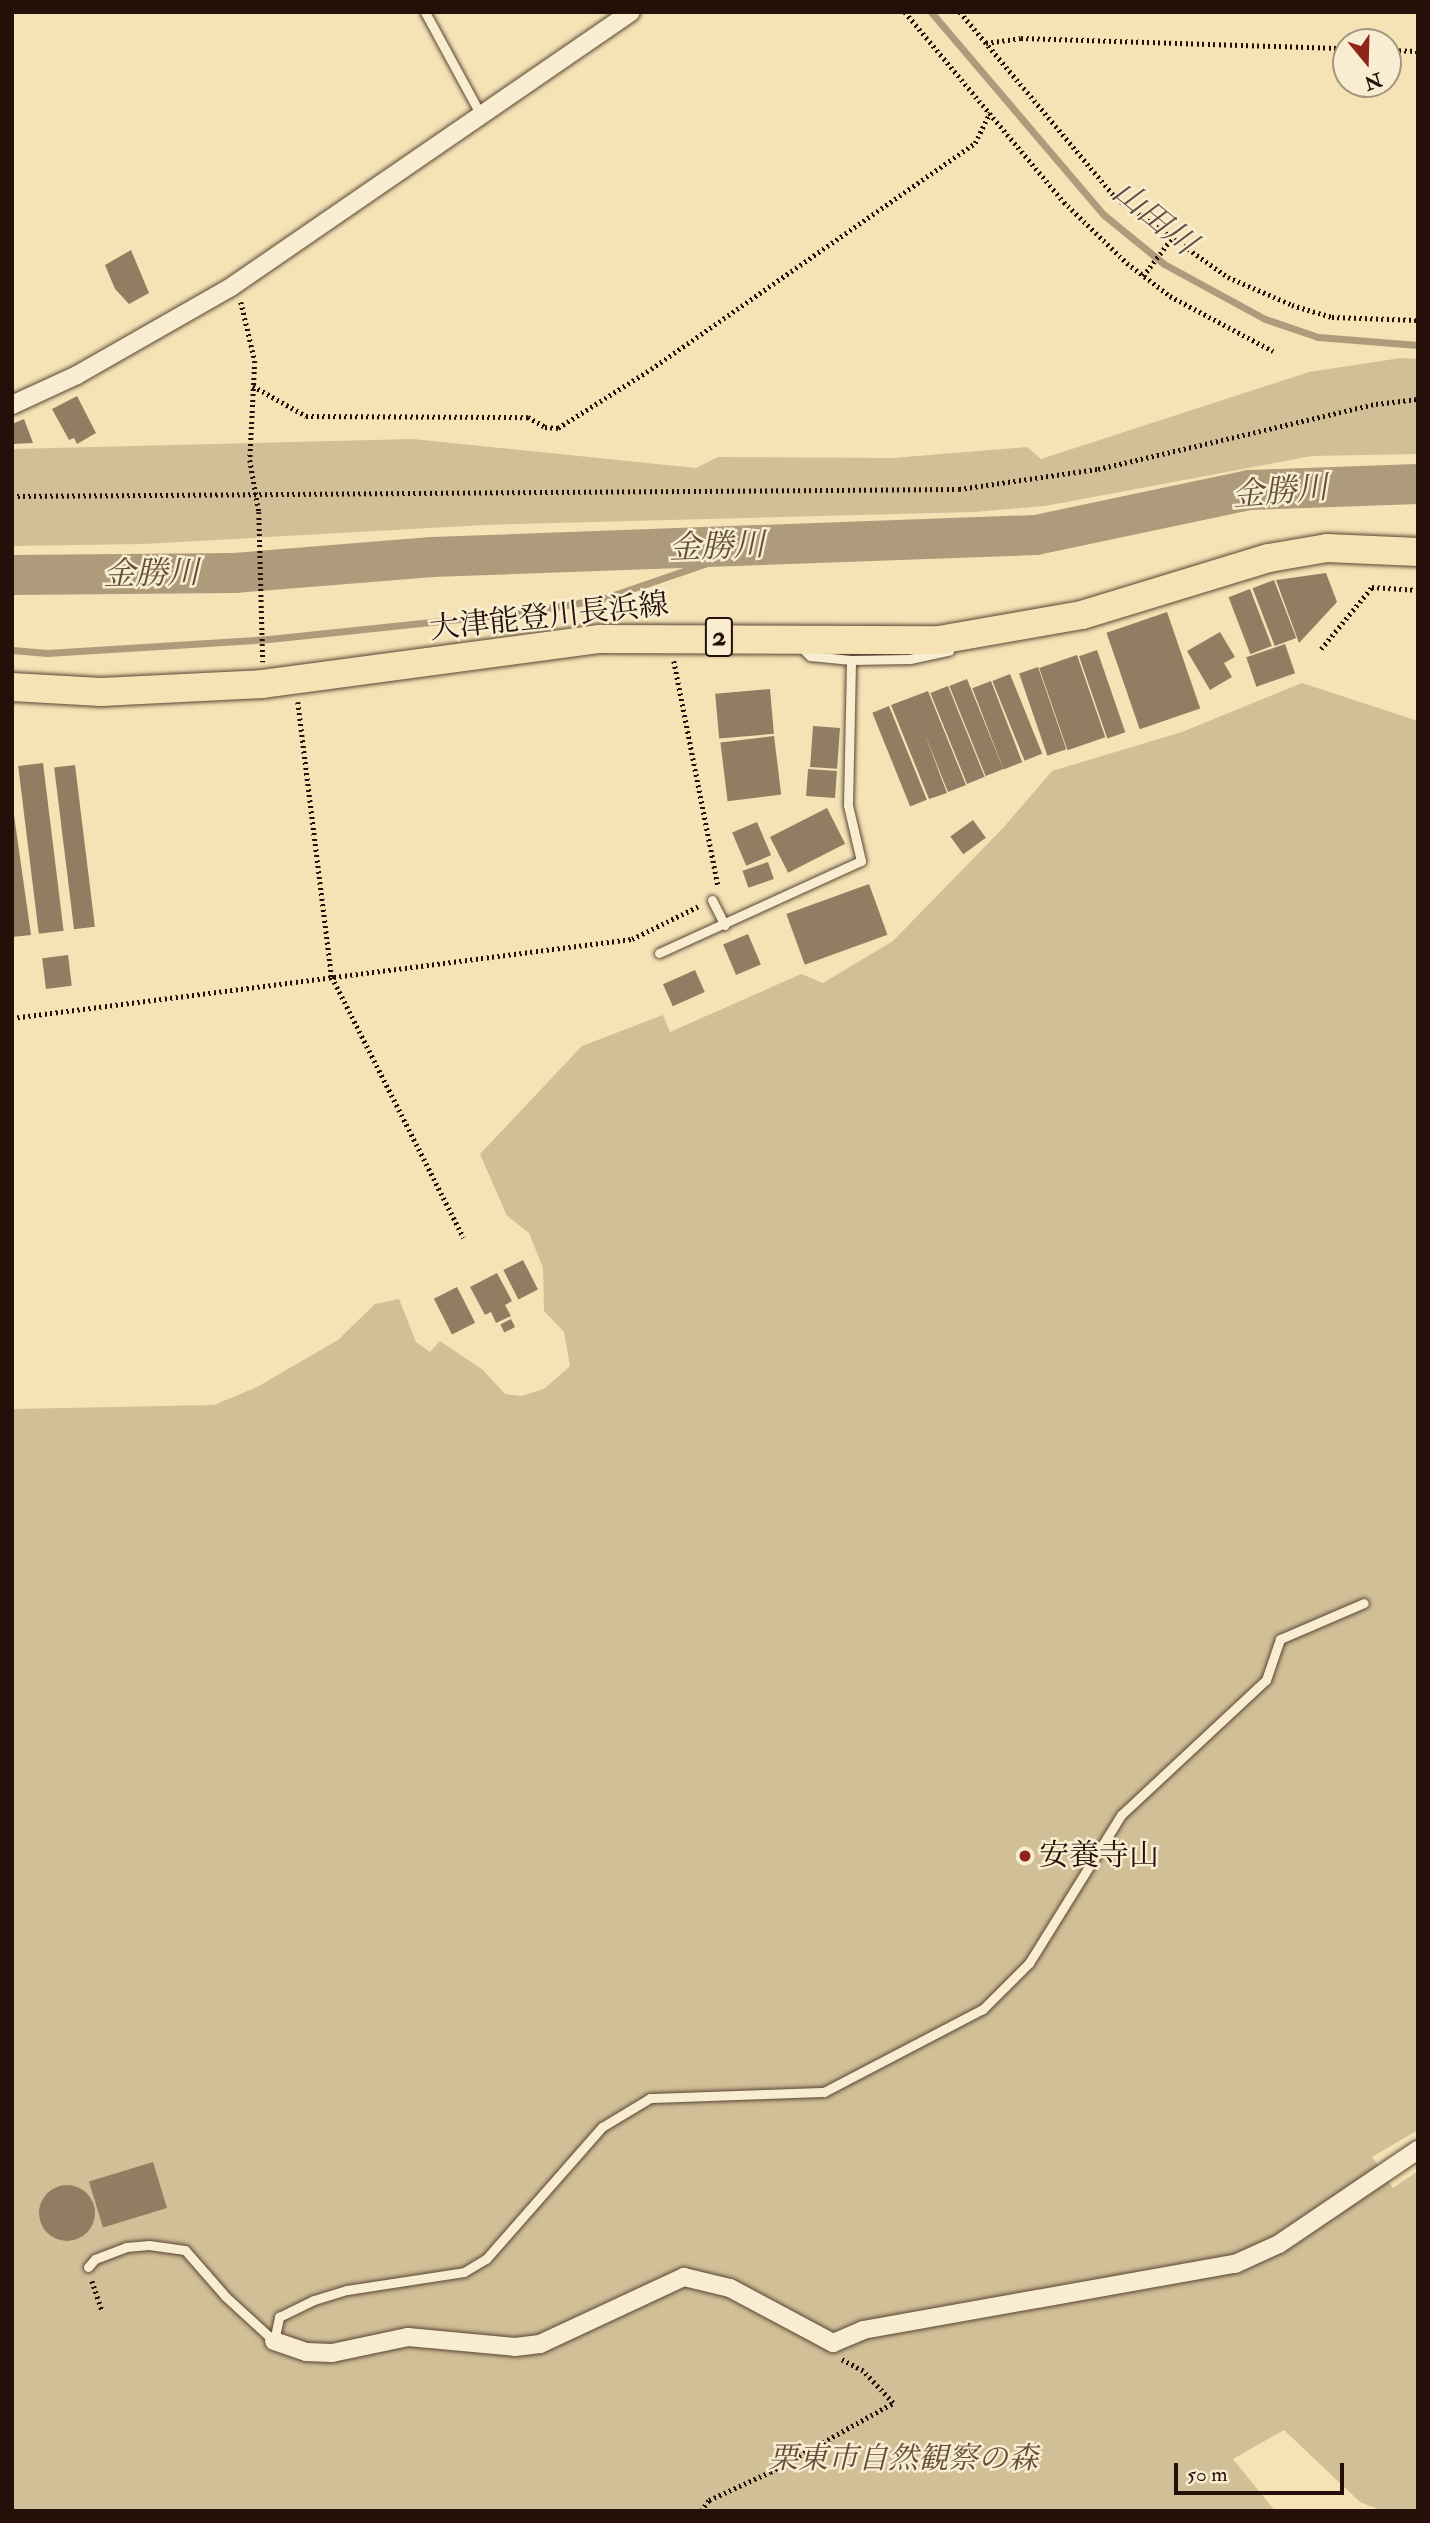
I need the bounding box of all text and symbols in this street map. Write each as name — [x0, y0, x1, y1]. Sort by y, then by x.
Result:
north arrow — [1332, 28, 1402, 98]
text: N — [1361, 67, 1385, 95]
water label: 山田川 — [1105, 173, 1203, 263]
water label: 金勝川 — [1231, 469, 1329, 515]
water label: 金勝川 — [668, 526, 766, 568]
water label: 金勝川 — [103, 554, 199, 594]
street label: 大津能登川長浜線 — [428, 587, 670, 647]
road number: 2 — [703, 612, 735, 662]
place label: 安養寺山 — [1039, 1838, 1159, 1874]
marker: 安養寺山 — [1017, 1848, 1033, 1864]
park label: 栗東市自然観察の森 — [768, 2441, 1038, 2477]
scale bar — [1178, 2450, 1348, 2494]
text: 50 m — [1187, 2461, 1228, 2488]

